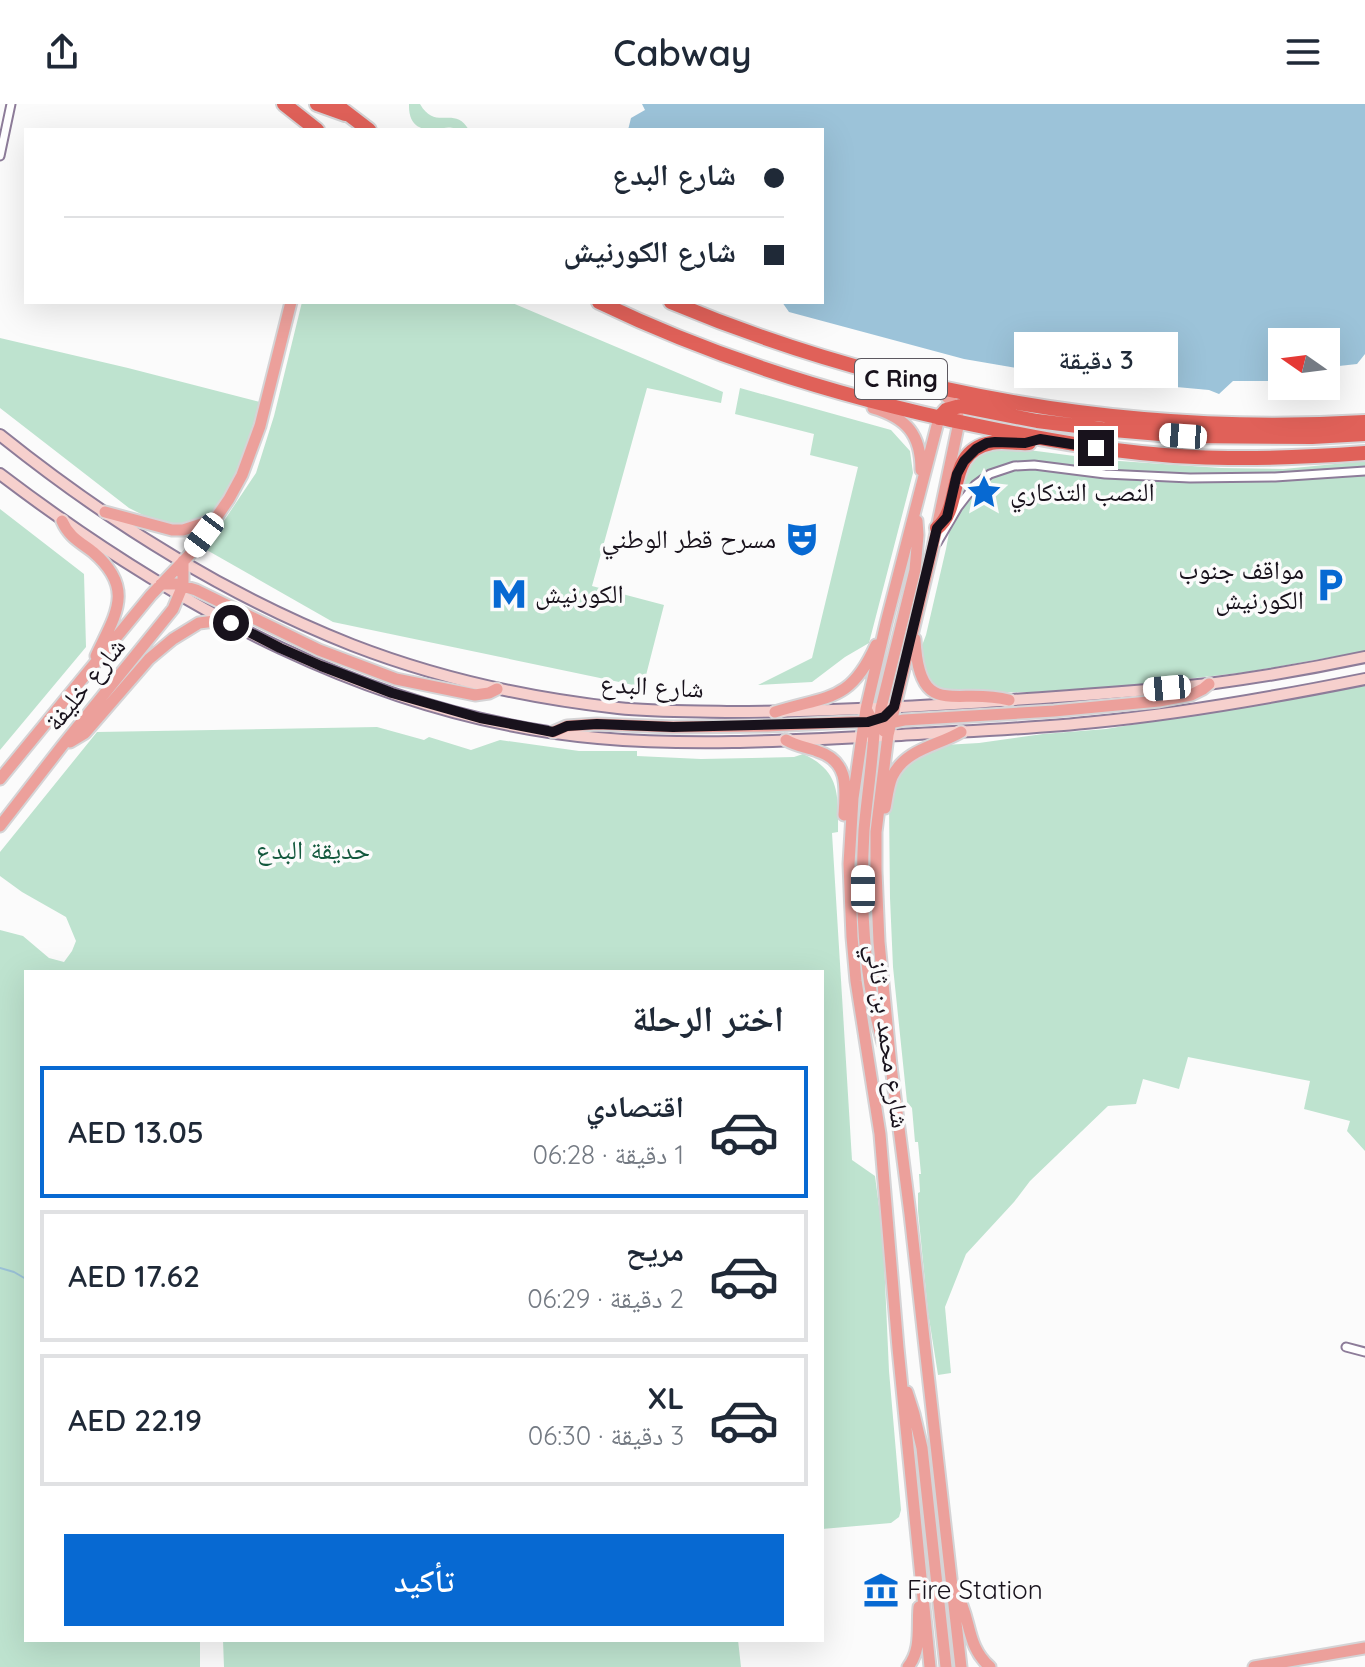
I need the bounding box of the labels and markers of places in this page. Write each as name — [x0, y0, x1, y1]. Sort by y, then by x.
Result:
place icon: النصب التذكاري — [965, 473, 1003, 511]
place label: النصب التذكاري — [1010, 475, 1155, 513]
theatre icon: مسرح قطر الوطني — [783, 520, 821, 558]
place label: مسرح قطر الوطني — [601, 522, 776, 560]
place label: مواقف جنوب الكورنيش — [1178, 553, 1304, 616]
parking icon: مواقف جنوب الكورنيش — [1311, 566, 1349, 604]
metro station icon: الكورنيش — [490, 575, 528, 613]
place label: الكورنيش — [535, 577, 624, 610]
museum icon: Fire Station — [862, 1571, 900, 1609]
place label: Fire Station — [907, 1573, 1043, 1606]

